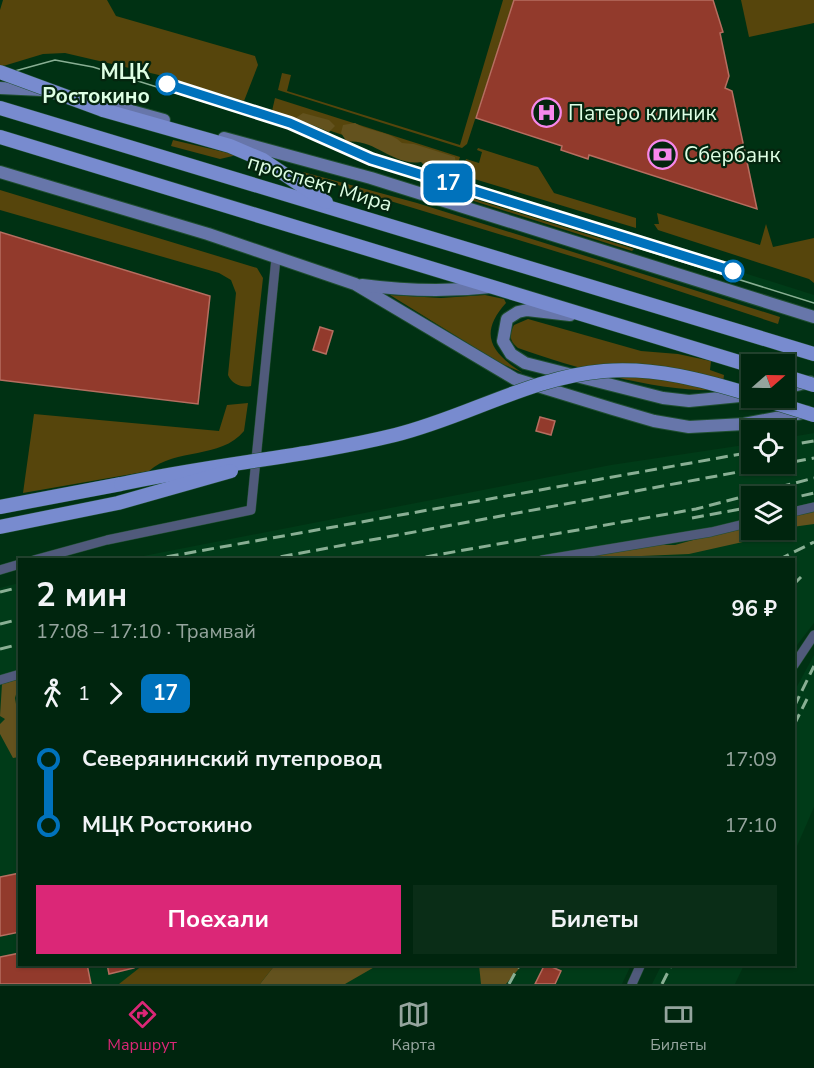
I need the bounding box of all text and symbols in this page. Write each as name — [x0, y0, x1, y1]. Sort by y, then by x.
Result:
place label: МЦК Ростокино — [42, 58, 151, 110]
marker: МЦК Ростокино — [156, 73, 178, 95]
hospital icon: Патеро клиник — [531, 97, 563, 129]
place label: Патеро клиник — [568, 99, 718, 127]
bank icon: Сбербанк — [647, 139, 679, 171]
place label: Сбербанк — [684, 141, 781, 169]
street label: проспект Мира — [244, 148, 396, 218]
line badge: 17 — [421, 164, 475, 202]
text: 17 — [435, 169, 461, 197]
unlabelled marker — [722, 260, 744, 282]
north arrow — [741, 354, 795, 408]
map controls — [741, 354, 795, 540]
button: locate — [741, 420, 795, 474]
button: layers — [741, 486, 795, 540]
text: 2 мин — [36, 573, 127, 618]
text: 96 ₽ — [731, 594, 777, 624]
text: 17:08 – 17:10 · Трамвай — [36, 618, 256, 645]
icon: walk — [36, 677, 69, 710]
icon: forward — [99, 677, 132, 710]
text: 17 — [153, 679, 178, 707]
text: 1 — [78, 680, 90, 707]
text: Северянинский путепровод — [82, 744, 382, 774]
text: 17:09 — [724, 746, 777, 773]
text: МЦК Ростокино — [82, 810, 253, 840]
text: 17:10 — [724, 812, 777, 839]
button: Поехали — [36, 885, 401, 954]
button: Билеты — [413, 885, 777, 954]
tab: Маршрут — [107, 998, 177, 1056]
tab: Карта — [391, 998, 436, 1056]
tab: Билеты — [650, 998, 707, 1056]

